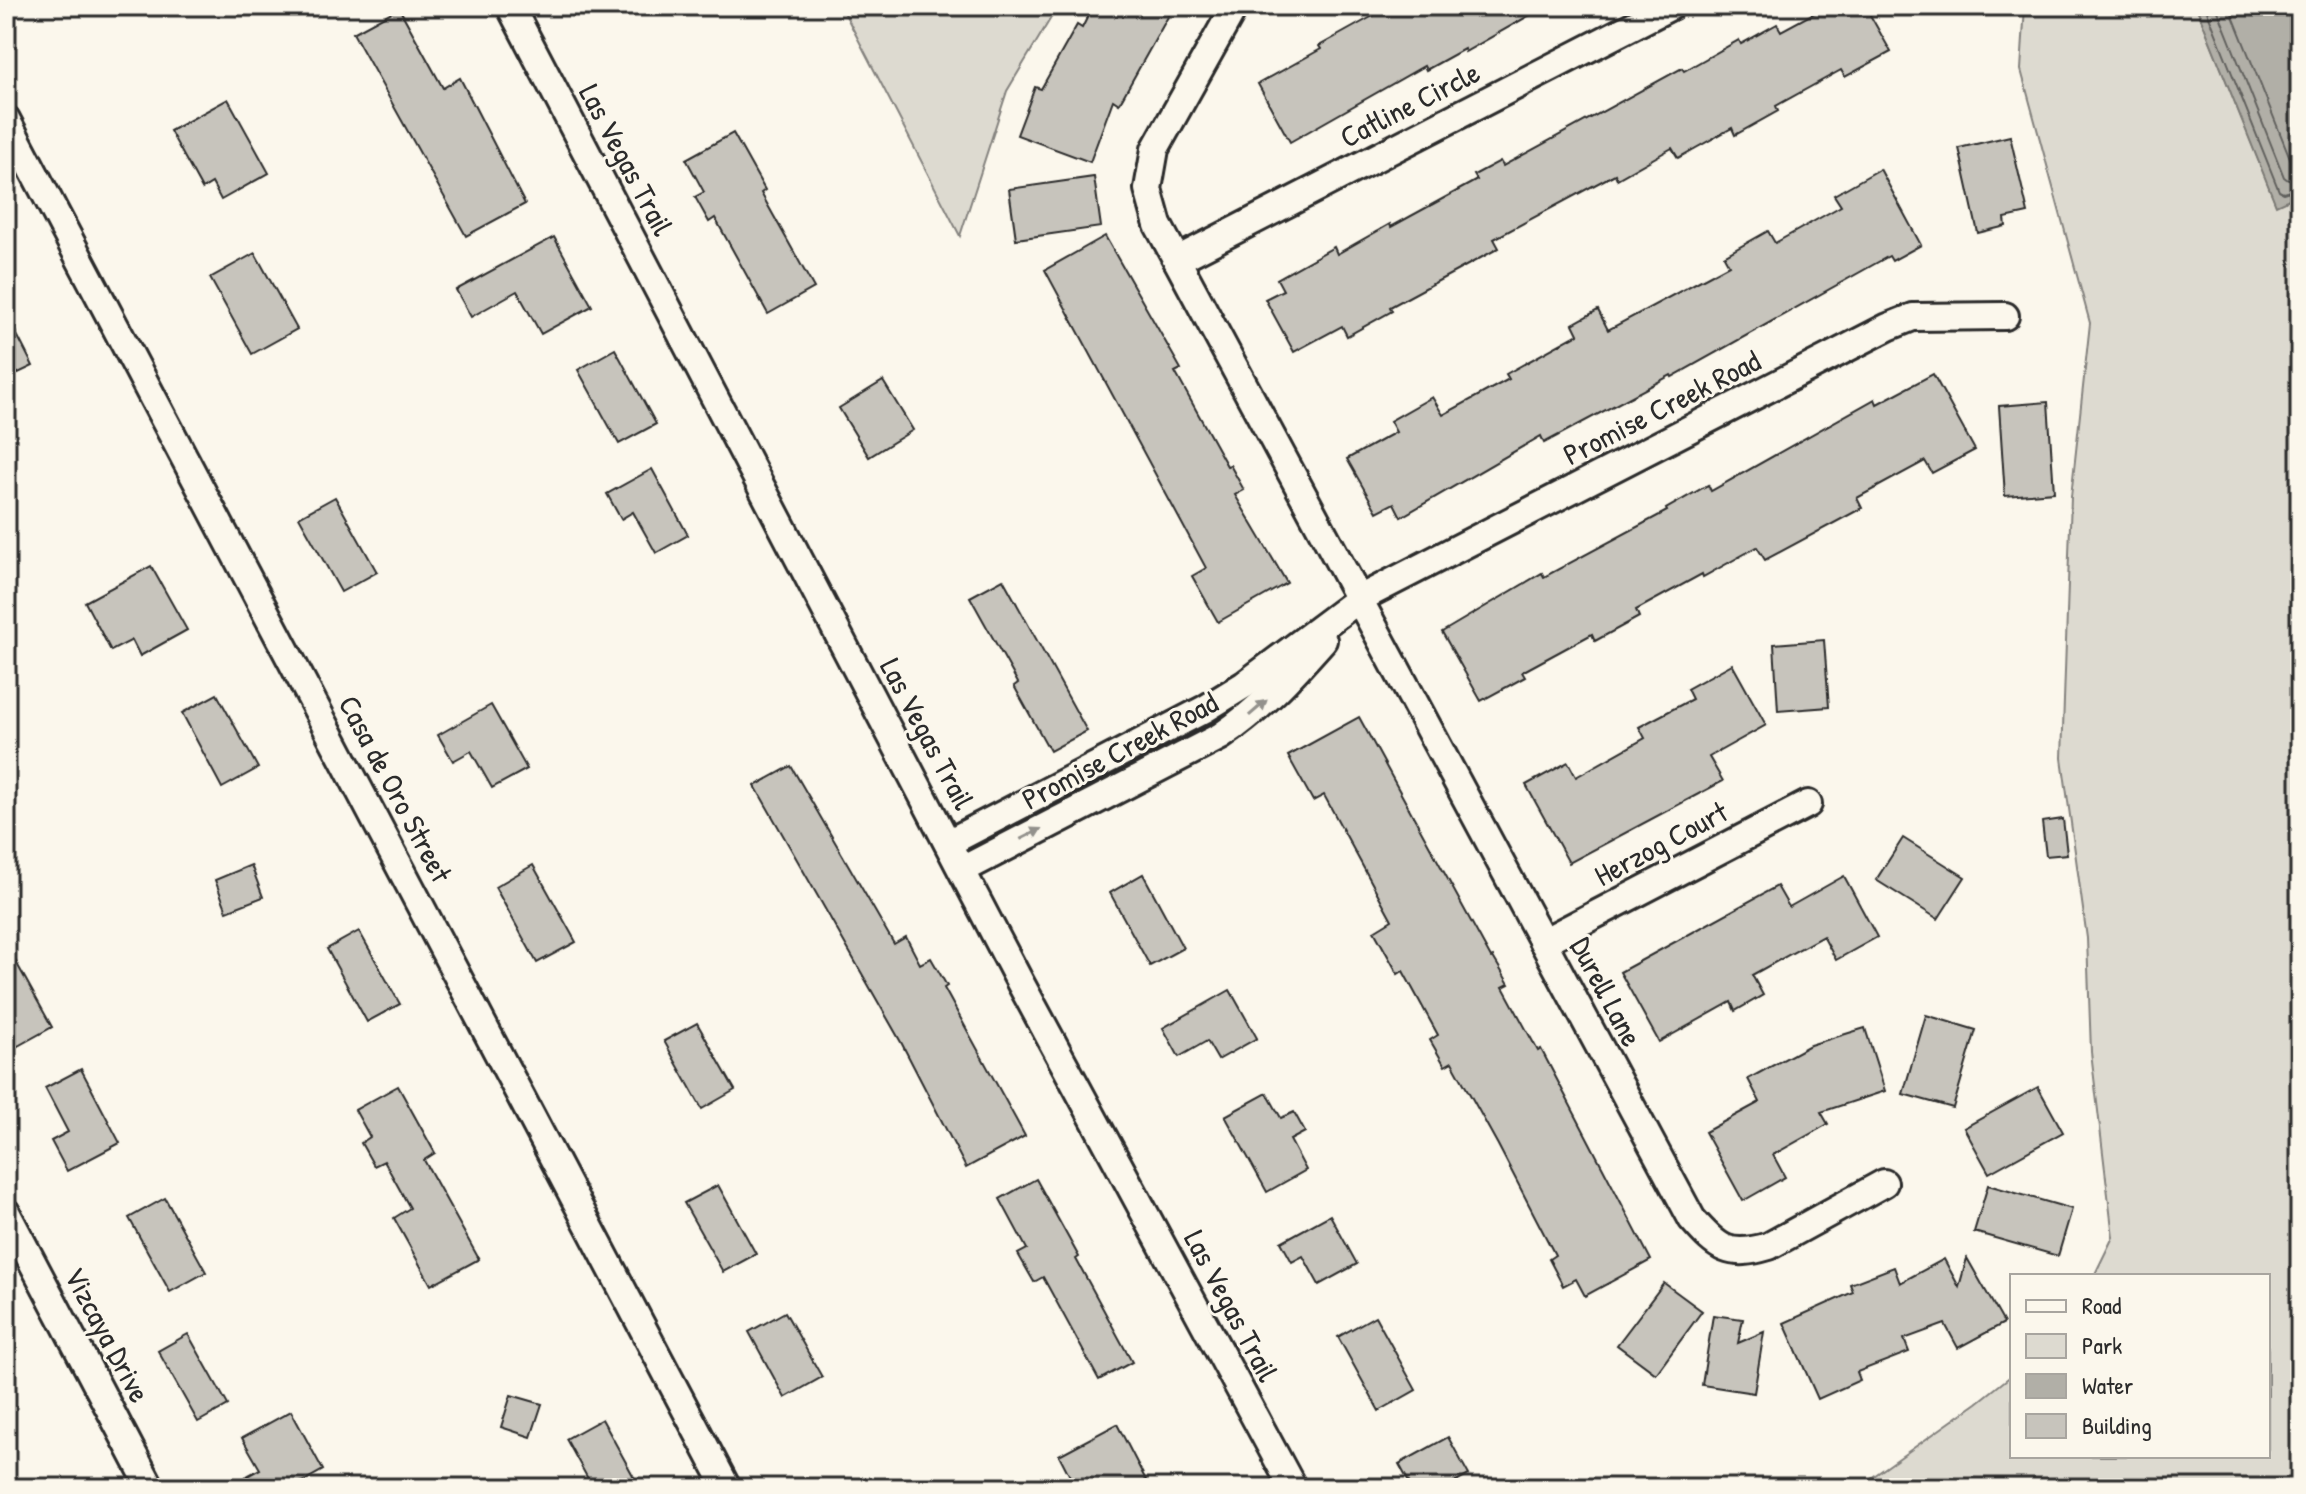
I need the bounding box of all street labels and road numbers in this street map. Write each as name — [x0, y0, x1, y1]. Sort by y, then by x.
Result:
street label: Catline Circle — [1333, 52, 1486, 156]
street label: Las Vegas Trail — [570, 77, 683, 242]
street label: Promise Creek Road — [1556, 340, 1767, 474]
street label: Las Vegas Trail — [871, 651, 984, 816]
street label: Promise Creek Road — [1015, 682, 1225, 818]
street label: Casa de Oro Street — [330, 688, 462, 889]
street label: Herzog Court — [1587, 791, 1735, 895]
street label: Durell Lane — [1562, 930, 1652, 1053]
street label: Las Vegas Trail — [1175, 1223, 1288, 1388]
street label: Vizcaya Drive — [56, 1260, 160, 1409]

